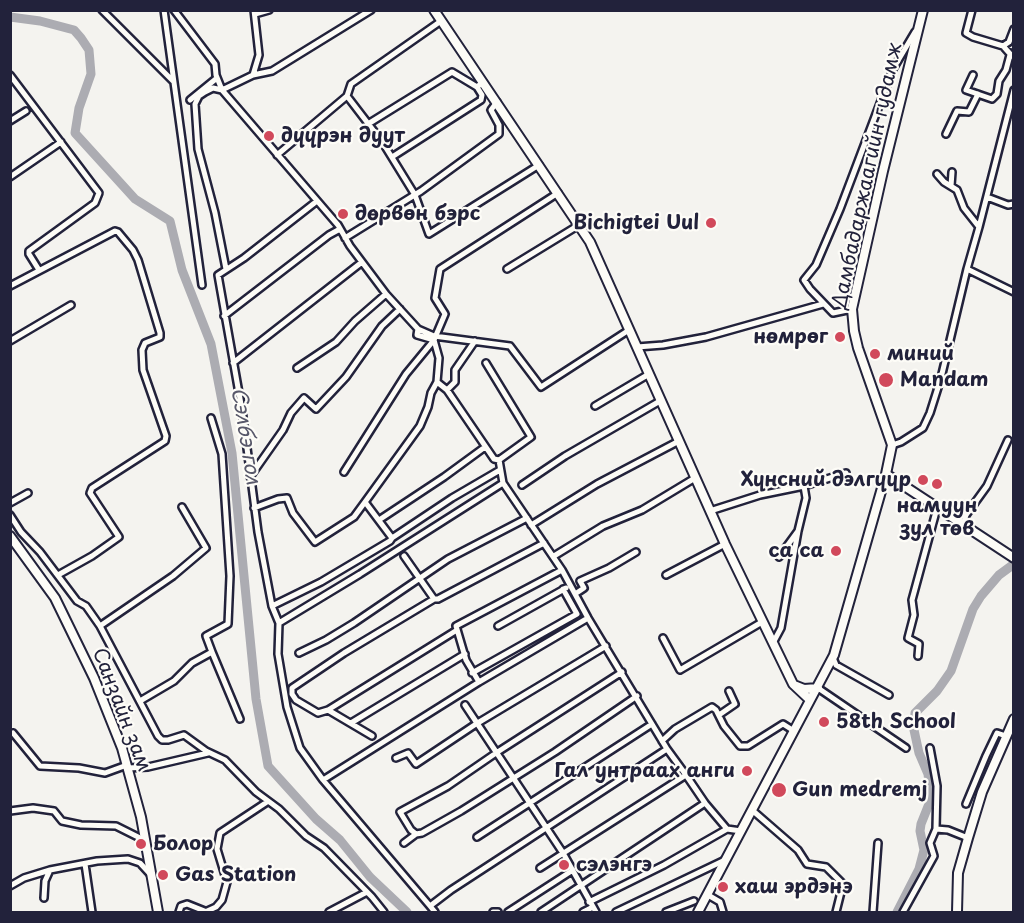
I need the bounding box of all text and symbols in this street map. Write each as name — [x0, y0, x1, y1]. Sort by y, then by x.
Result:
street label: Дамбадаржаагийн гудамж — [828, 41, 908, 311]
place label: дүүрэн дуут — [281, 124, 405, 148]
marker: дүүрэн дуут — [262, 129, 276, 143]
place label: дөрвөн бэрс — [355, 202, 480, 226]
marker: дөрвөн бэрс — [336, 207, 350, 221]
place label: Bichigtei Uul — [573, 211, 699, 235]
marker: Bichigtei Uul — [704, 216, 718, 230]
place label: нөмрөг — [753, 325, 828, 349]
marker: нөмрөг — [833, 330, 847, 344]
place label: миний — [887, 342, 954, 366]
marker: миний — [868, 347, 882, 361]
place label: Mandam — [900, 368, 988, 392]
marker: Mandam — [877, 371, 895, 389]
water label: Сэлбэ гол — [225, 386, 265, 486]
place label: Хүнсний дэлгүүр — [741, 468, 911, 492]
marker: Хүнсний дэлгүүр — [916, 473, 930, 487]
marker: намуун зул төв — [930, 477, 944, 491]
place label: намуун зул төв — [897, 494, 977, 541]
place label: са са — [768, 539, 824, 563]
marker: са са — [829, 544, 843, 558]
street label: Санзайн зам — [86, 645, 156, 775]
place label: 58th School — [836, 710, 956, 734]
marker: 58th School — [817, 715, 831, 729]
place label: Гал унтраах анги — [554, 759, 735, 783]
marker: Гал унтраах анги — [740, 764, 754, 778]
place label: Gun medremj — [792, 778, 928, 802]
marker: Gun medremj — [770, 781, 788, 799]
place label: Болор — [153, 832, 213, 856]
marker: Болор — [134, 837, 148, 851]
place label: сэлэнгэ — [576, 853, 652, 877]
marker: сэлэнгэ — [557, 858, 571, 872]
place label: Gas Station — [175, 863, 296, 887]
marker: Gas Station — [156, 868, 170, 882]
place label: хаш эрдэнэ — [735, 875, 853, 899]
marker: хаш эрдэнэ — [716, 880, 730, 894]

